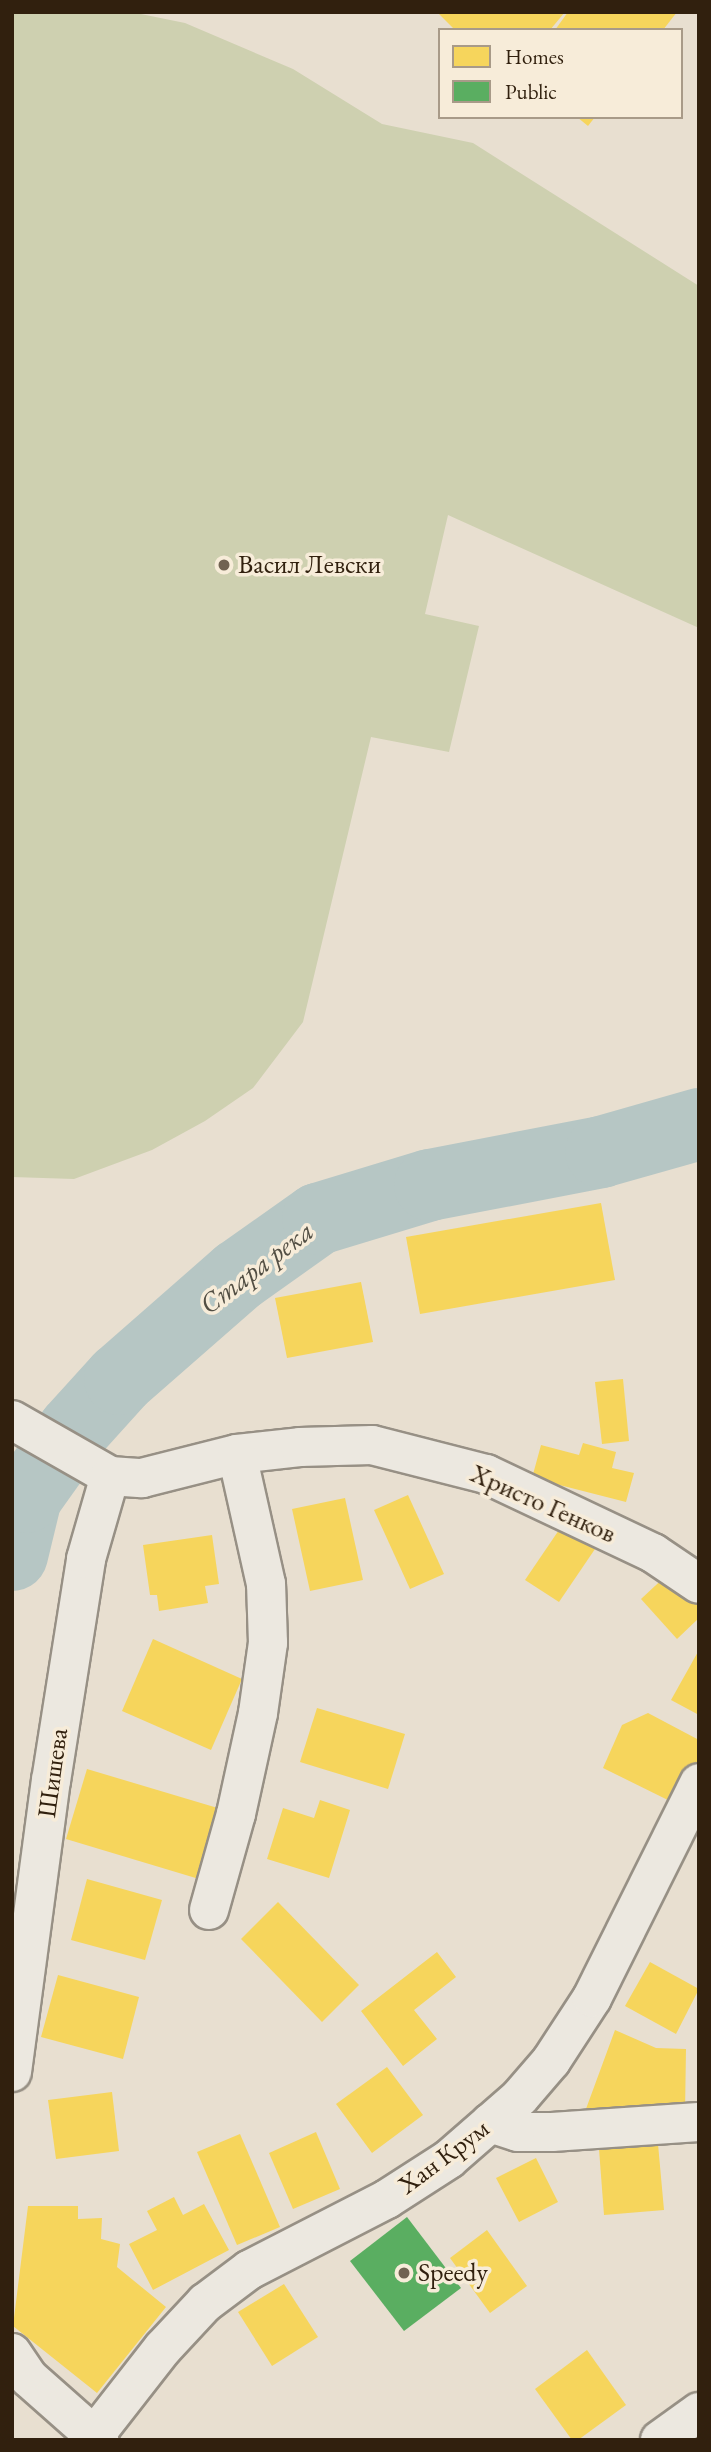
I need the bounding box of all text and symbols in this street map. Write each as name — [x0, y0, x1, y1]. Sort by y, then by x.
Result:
legend — [438, 28, 683, 119]
text: Homes — [505, 43, 564, 70]
text: Public — [505, 78, 557, 105]
place label: Васил Левски — [238, 549, 381, 581]
marker: Васил Левски — [216, 557, 232, 573]
water label: Стара река — [192, 1213, 320, 1321]
street label: Христо Генков — [466, 1458, 620, 1550]
street label: Шишева — [31, 1726, 75, 1820]
street label: Хан Крум — [393, 2113, 495, 2201]
place label: Speedy — [418, 2257, 488, 2289]
marker: Speedy — [396, 2265, 412, 2281]

